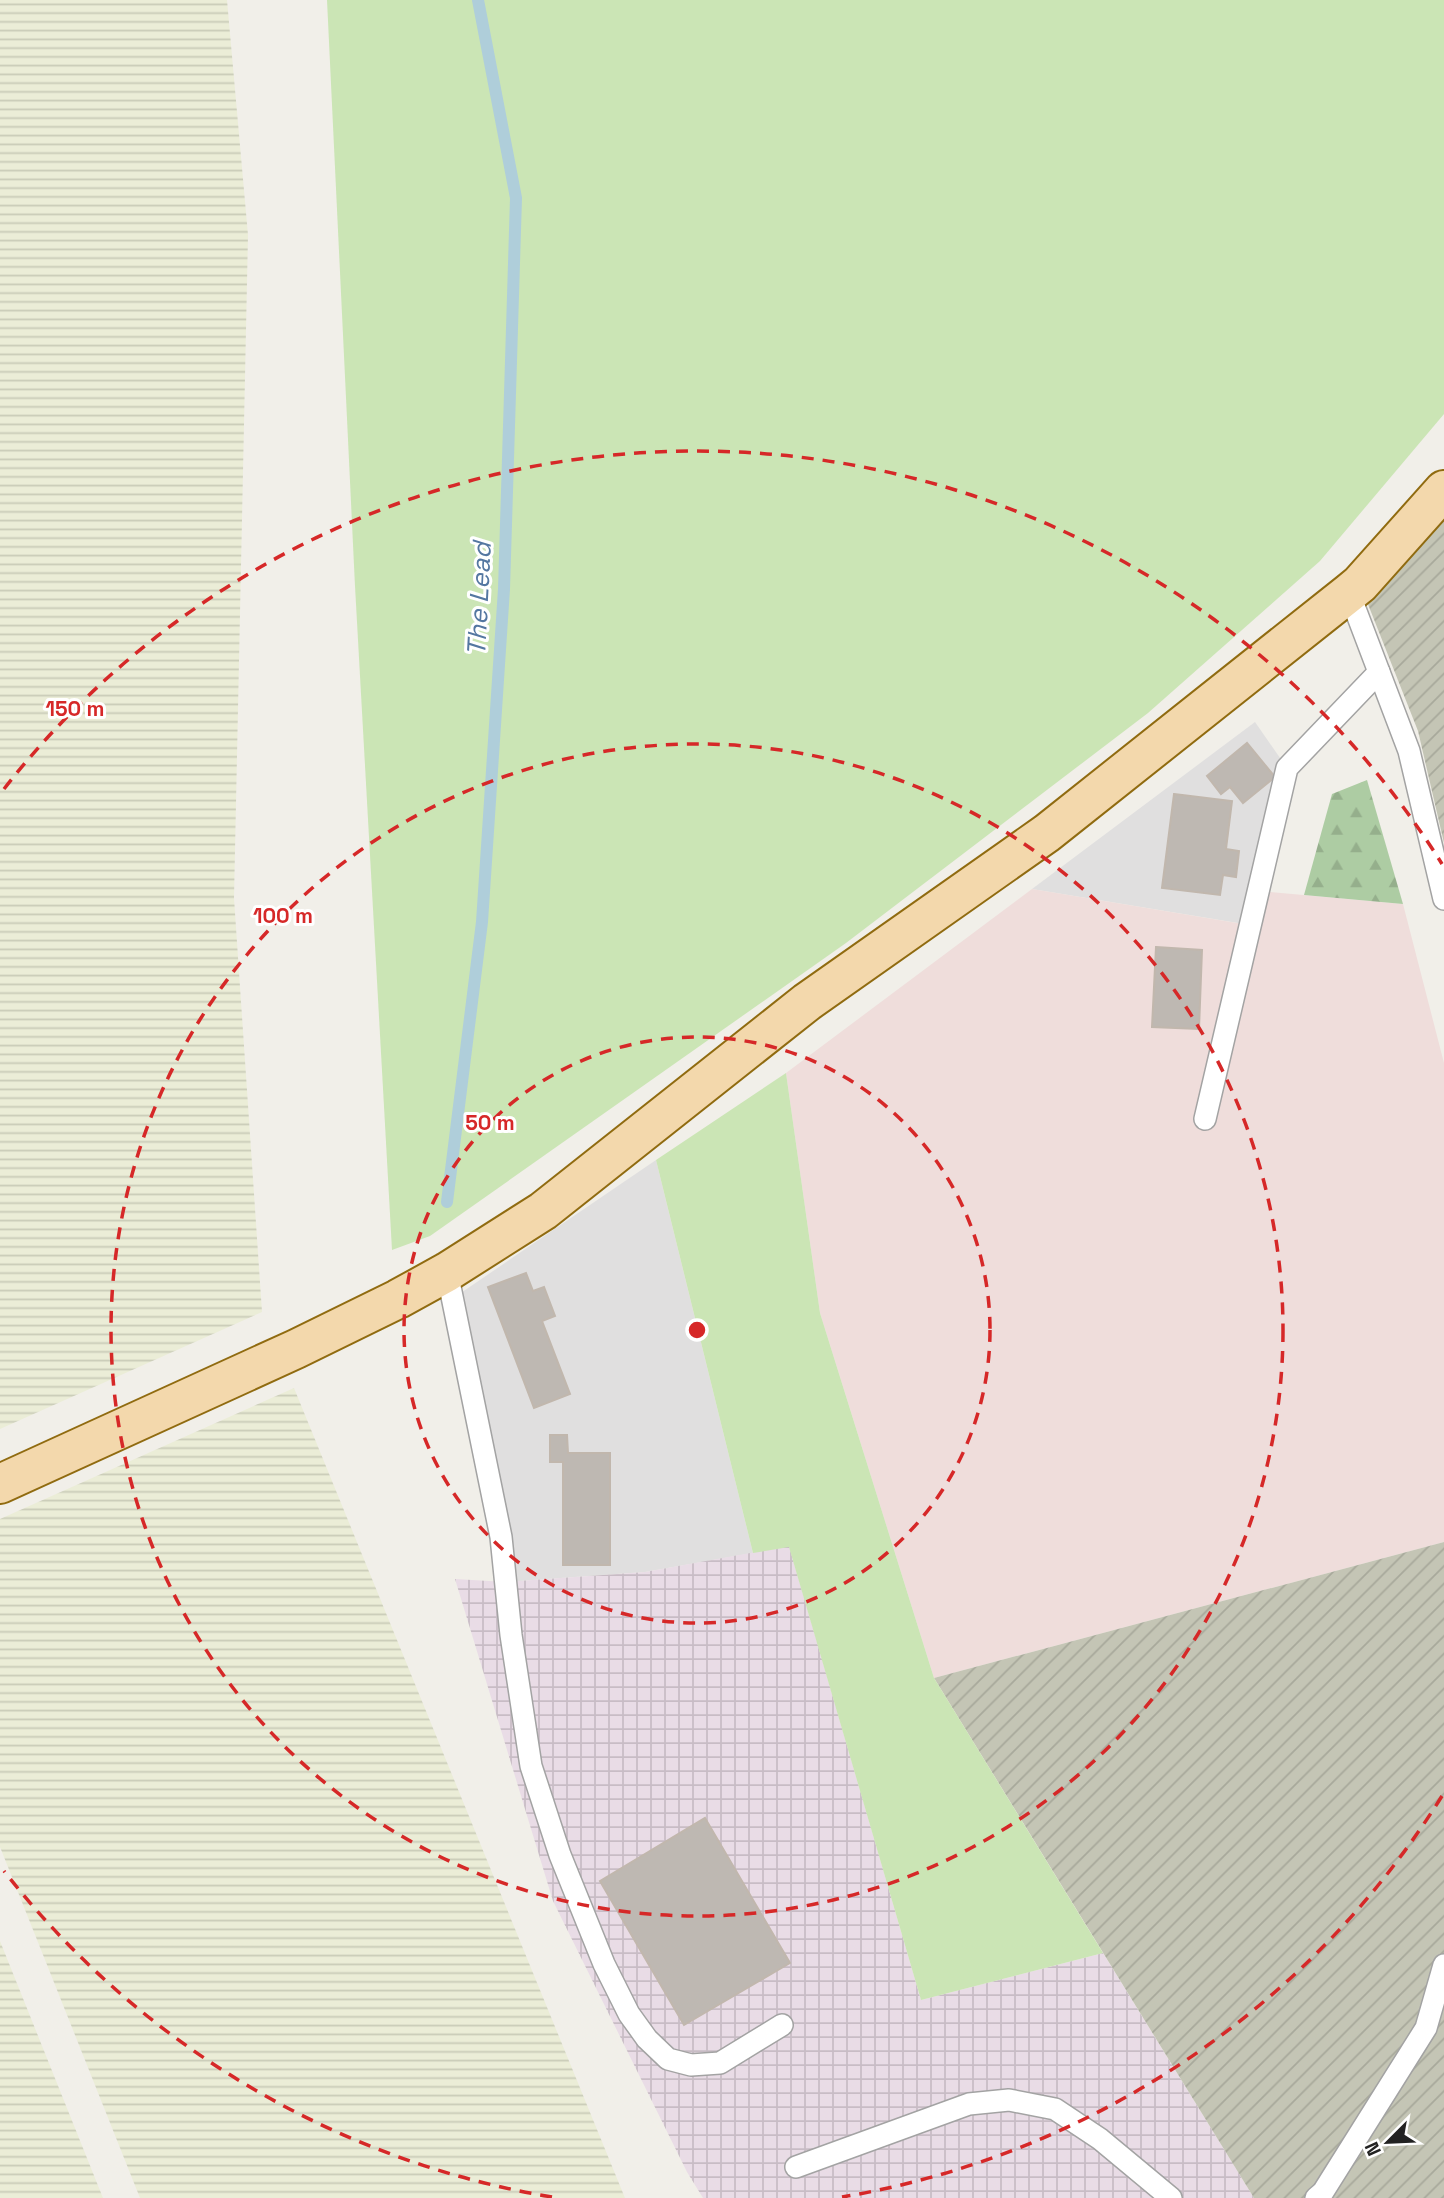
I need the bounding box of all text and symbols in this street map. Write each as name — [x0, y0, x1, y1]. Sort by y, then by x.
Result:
water label: The Lead — [459, 538, 499, 657]
text: 150 m — [46, 695, 104, 722]
text: 100 m — [253, 902, 313, 929]
text: 50 m — [465, 1109, 515, 1136]
centre of rings — [685, 1318, 709, 1342]
north arrow — [1353, 2107, 1423, 2177]
text: N — [1359, 2138, 1387, 2160]

